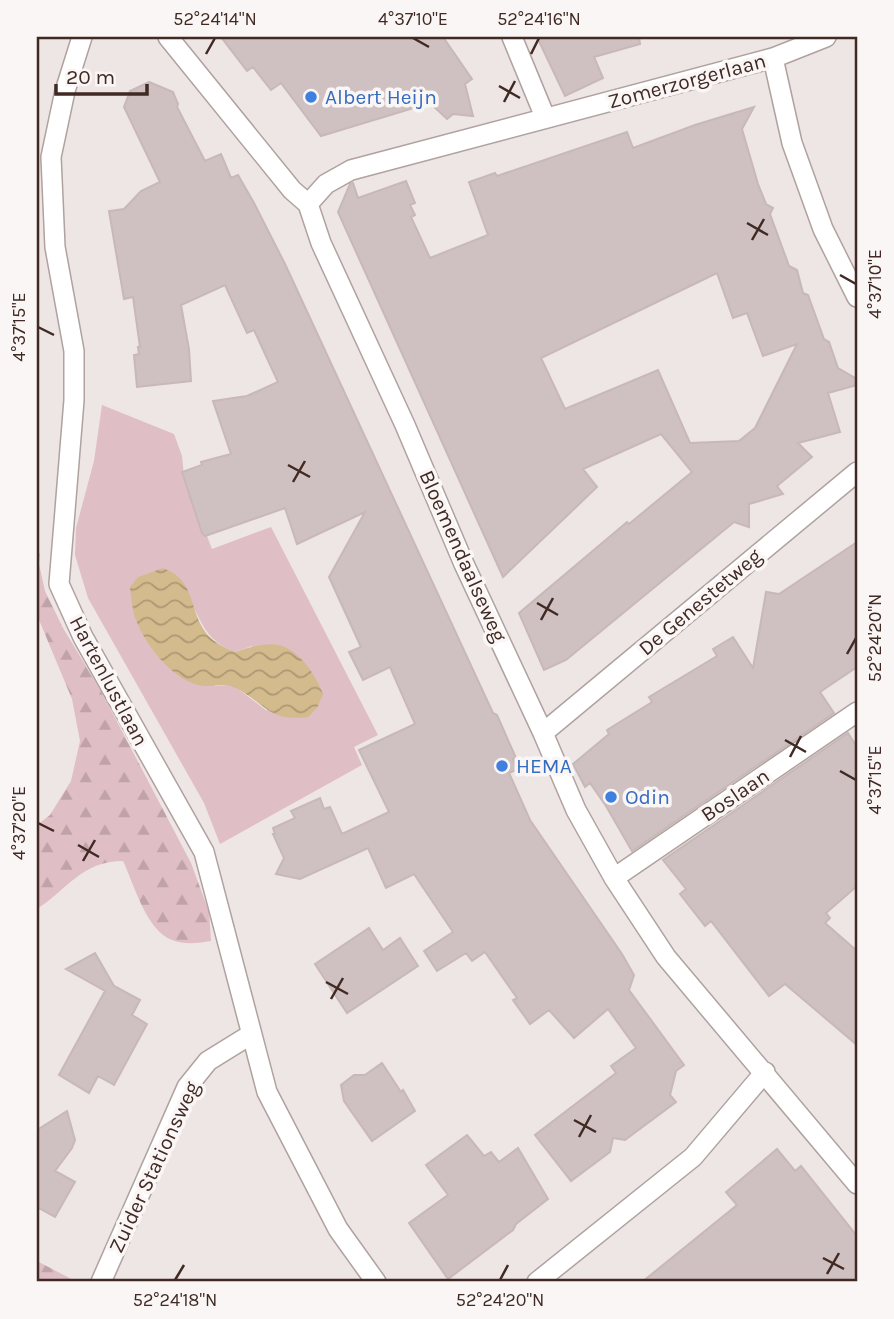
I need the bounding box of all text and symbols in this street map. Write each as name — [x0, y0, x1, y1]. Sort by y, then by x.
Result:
text: 52°24'14"N — [173, 8, 257, 30]
text: 4°37'10"E — [378, 8, 448, 30]
text: 52°24'16"N — [497, 8, 581, 30]
street label: Zomerzorgerlaan — [605, 48, 769, 114]
scale bar — [56, 52, 147, 96]
text: 20 m — [66, 65, 115, 89]
place label: Albert Heijn — [325, 85, 437, 109]
marker: Albert Heijn — [303, 89, 319, 105]
text: 4°37'10"E — [864, 249, 886, 319]
text: 4°37'15"E — [8, 292, 30, 362]
street label: Bloemendaalseweg — [414, 466, 512, 646]
street label: De Genestetweg — [634, 544, 766, 660]
text: 52°24'20"N — [864, 594, 886, 682]
street label: Hartenlustlaan — [65, 612, 153, 750]
text: 4°37'15"E — [864, 745, 886, 815]
place label: HEMA — [516, 754, 572, 778]
marker: HEMA — [494, 758, 510, 774]
street label: Boslaan — [696, 763, 774, 827]
place label: Odin — [625, 785, 670, 809]
text: 4°37'20"E — [8, 786, 30, 860]
marker: Odin — [603, 789, 619, 805]
street label: Zuider Stationsweg — [104, 1077, 204, 1257]
text: 52°24'18"N — [133, 1289, 217, 1311]
text: 52°24'20"N — [456, 1289, 544, 1311]

